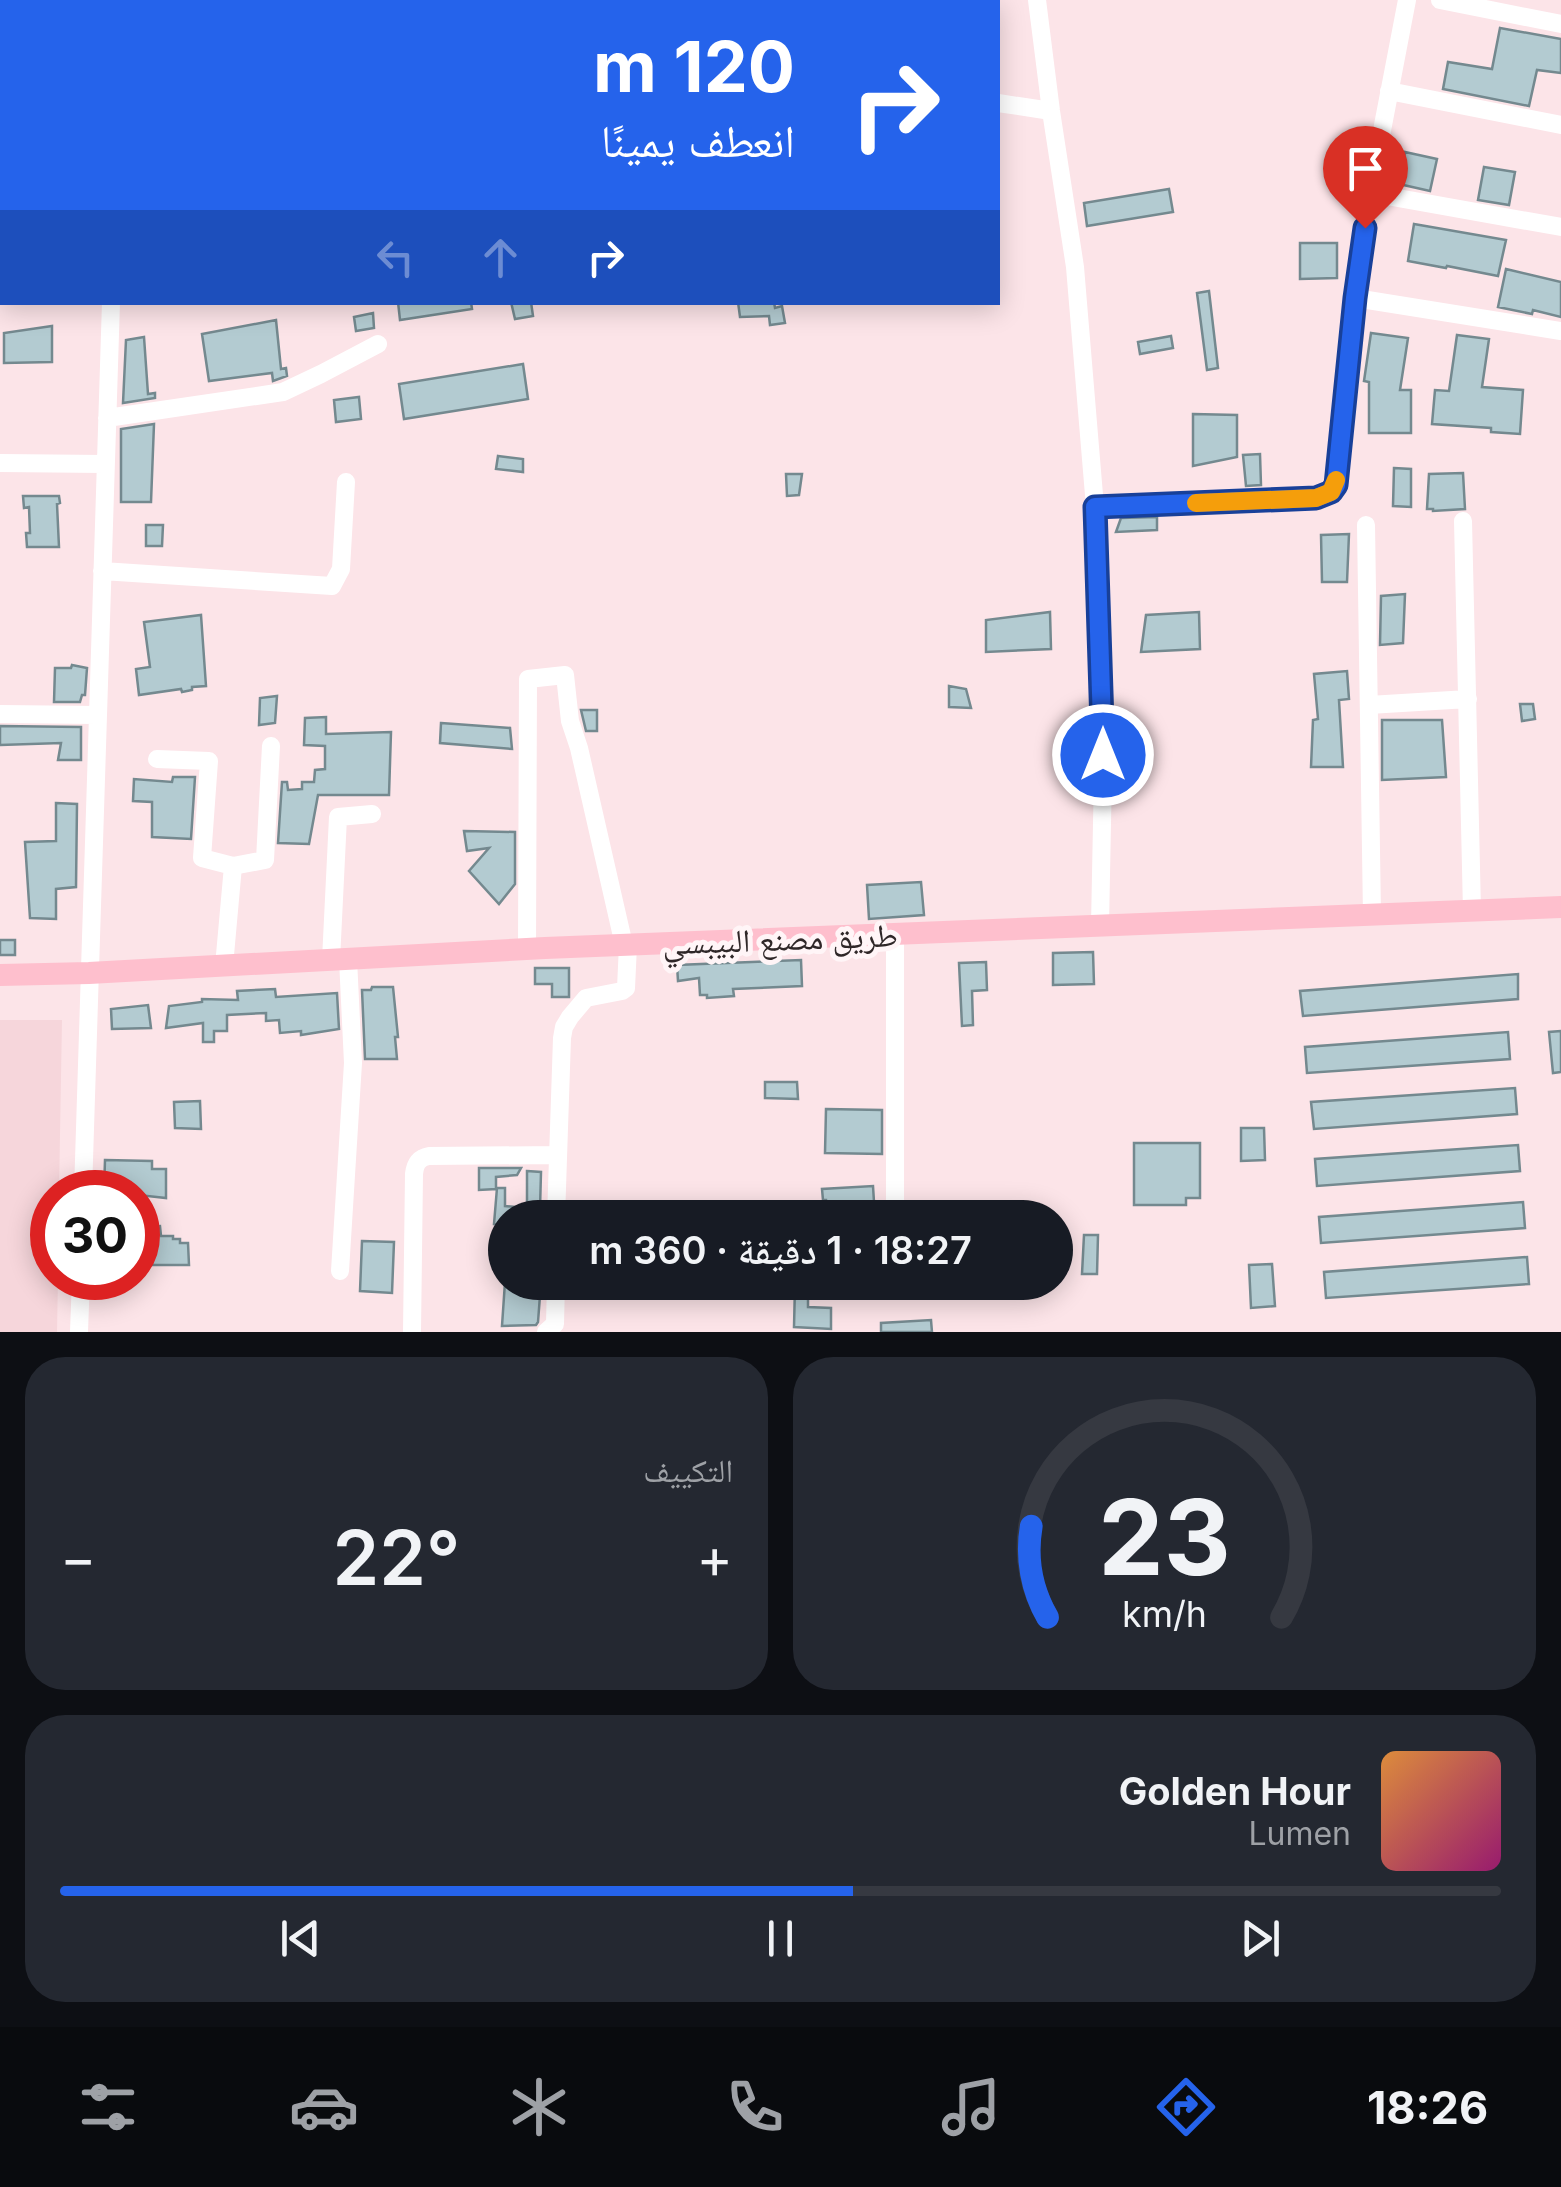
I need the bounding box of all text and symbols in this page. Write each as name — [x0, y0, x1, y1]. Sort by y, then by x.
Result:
text: 120 m — [593, 24, 795, 109]
icon: right — [830, 40, 960, 170]
text: انعطف يمينًا — [601, 113, 795, 168]
pin — [1323, 126, 1408, 229]
icon: arrive — [1338, 141, 1393, 196]
icon: left — [368, 230, 423, 285]
icon: ahead — [473, 230, 528, 285]
icon: right — [578, 230, 633, 285]
position arrow — [1051, 703, 1155, 807]
street label: طريق مصنع البيبسي — [662, 915, 899, 969]
speed limit sign: 30 — [30, 1170, 160, 1300]
text: 18:27 · 1 دقيقة · 360 m — [589, 1227, 972, 1273]
text: التكييف — [643, 1451, 733, 1490]
text: 23 — [1098, 1474, 1231, 1600]
text: 22° — [333, 1512, 460, 1603]
text: − — [60, 1525, 96, 1591]
text: + — [697, 1525, 733, 1591]
text: km/h — [1122, 1592, 1207, 1636]
text: Golden Hour — [1119, 1768, 1351, 1814]
text: Lumen — [1248, 1814, 1351, 1853]
icon: previous — [273, 1911, 328, 1966]
icon: pause — [753, 1911, 808, 1966]
icon: next — [1233, 1911, 1288, 1966]
icon: filters — [73, 2072, 143, 2142]
icon: car — [289, 2072, 359, 2142]
icon: climate — [504, 2072, 574, 2142]
icon: phone — [720, 2072, 790, 2142]
icon: music — [936, 2072, 1006, 2142]
icon: directions — [1151, 2072, 1221, 2142]
text: 18:26 — [1367, 2080, 1488, 2135]

